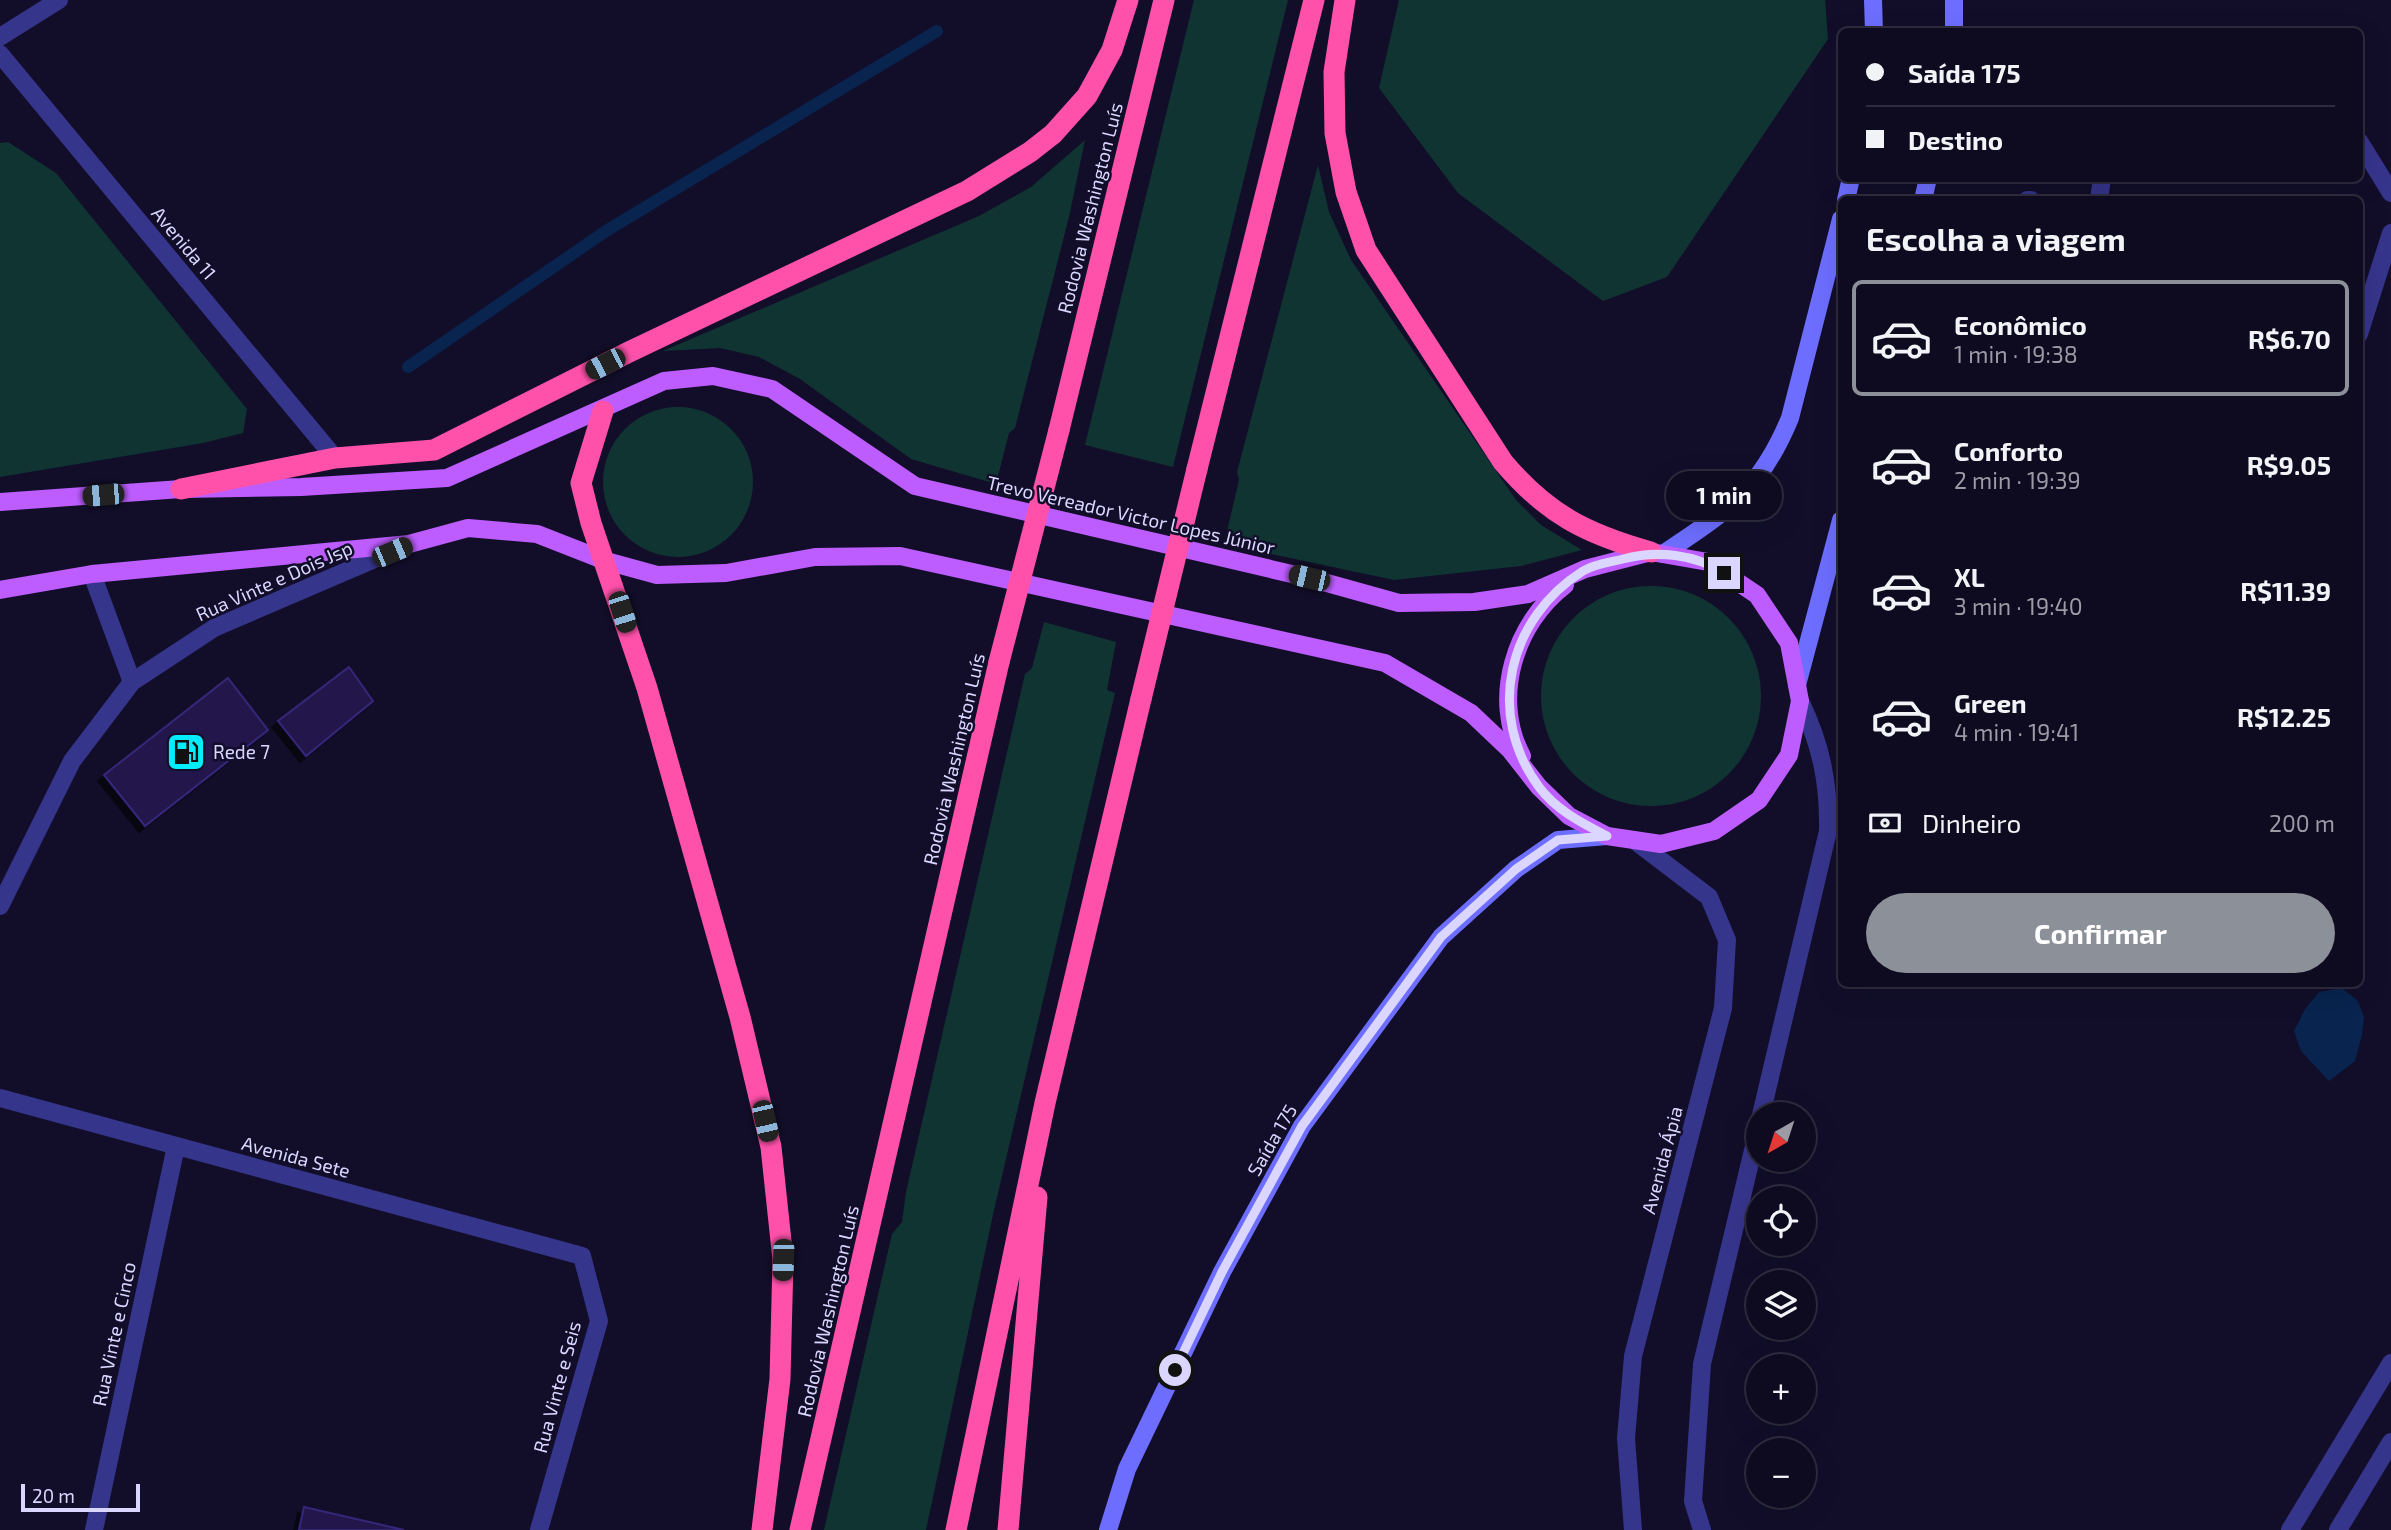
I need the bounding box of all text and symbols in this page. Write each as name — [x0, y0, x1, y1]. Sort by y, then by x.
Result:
text: Saída 175 — [1908, 57, 2021, 88]
street label: Rodovia Washington Luís — [1052, 100, 1127, 316]
text: Destino — [1908, 124, 2003, 155]
street label: Avenida 11 — [147, 202, 221, 284]
text: Escolha a viagem — [1866, 219, 2126, 257]
icon: car — [1870, 307, 1933, 370]
text: Econômico — [1954, 309, 2087, 340]
text: R$6.70 — [2248, 323, 2331, 354]
text: 1 min · 19:38 — [1954, 340, 2078, 368]
car — [582, 345, 629, 383]
icon: car — [1870, 433, 1933, 496]
text: Conforto — [1954, 435, 2063, 466]
text: R$9.05 — [2247, 449, 2331, 480]
text: 2 min · 19:39 — [1954, 466, 2081, 494]
street label: Trevo Vereador Victor Lopes Júnior — [985, 470, 1278, 559]
callout: 1 min — [1666, 472, 1782, 520]
text: 1 min — [1696, 481, 1752, 509]
car — [82, 483, 125, 507]
car — [369, 534, 416, 570]
street label: Rua Vinte e Dois Jsp — [192, 536, 356, 625]
route end — [1708, 557, 1740, 589]
icon: car — [1870, 559, 1933, 622]
text: XL — [1954, 561, 1985, 592]
car — [1287, 563, 1332, 593]
text: R$11.39 — [2240, 575, 2331, 606]
car — [606, 589, 639, 635]
text: 3 min · 19:40 — [1954, 592, 2083, 620]
street label: Rodovia Washington Luís — [918, 651, 989, 867]
icon: car — [1870, 685, 1933, 748]
text: Green — [1954, 687, 2027, 718]
text: R$12.25 — [2237, 701, 2331, 732]
text: 4 min · 19:41 — [1954, 718, 2079, 746]
fuel station icon: Rede 7 — [165, 731, 207, 773]
place label: Rede 7 — [213, 740, 270, 763]
icon: cash — [1866, 804, 1904, 842]
text: Dinheiro — [1922, 807, 2021, 838]
text: 200 m — [2269, 809, 2335, 837]
button: Confirmar — [1866, 893, 2335, 973]
car — [751, 1098, 780, 1144]
street label: Saída 175 — [1242, 1100, 1301, 1180]
north arrow — [1746, 1102, 1816, 1172]
map controls — [1746, 1102, 1816, 1508]
street label: Avenida Ápia — [1636, 1104, 1687, 1216]
street label: Avenida Sete — [239, 1131, 353, 1182]
button: locate — [1746, 1186, 1816, 1256]
street label: Rodovia Washington Luís — [792, 1203, 863, 1419]
car — [772, 1239, 795, 1281]
street label: Rua Vinte e Cinco — [87, 1260, 140, 1408]
button: layers — [1746, 1270, 1816, 1340]
street label: Rua Vinte e Seis — [528, 1318, 585, 1455]
route start — [1159, 1354, 1191, 1386]
button: + — [1746, 1354, 1816, 1424]
button: − — [1746, 1438, 1816, 1508]
scale bar — [21, 1481, 140, 1513]
text: 20 m — [32, 1484, 75, 1507]

